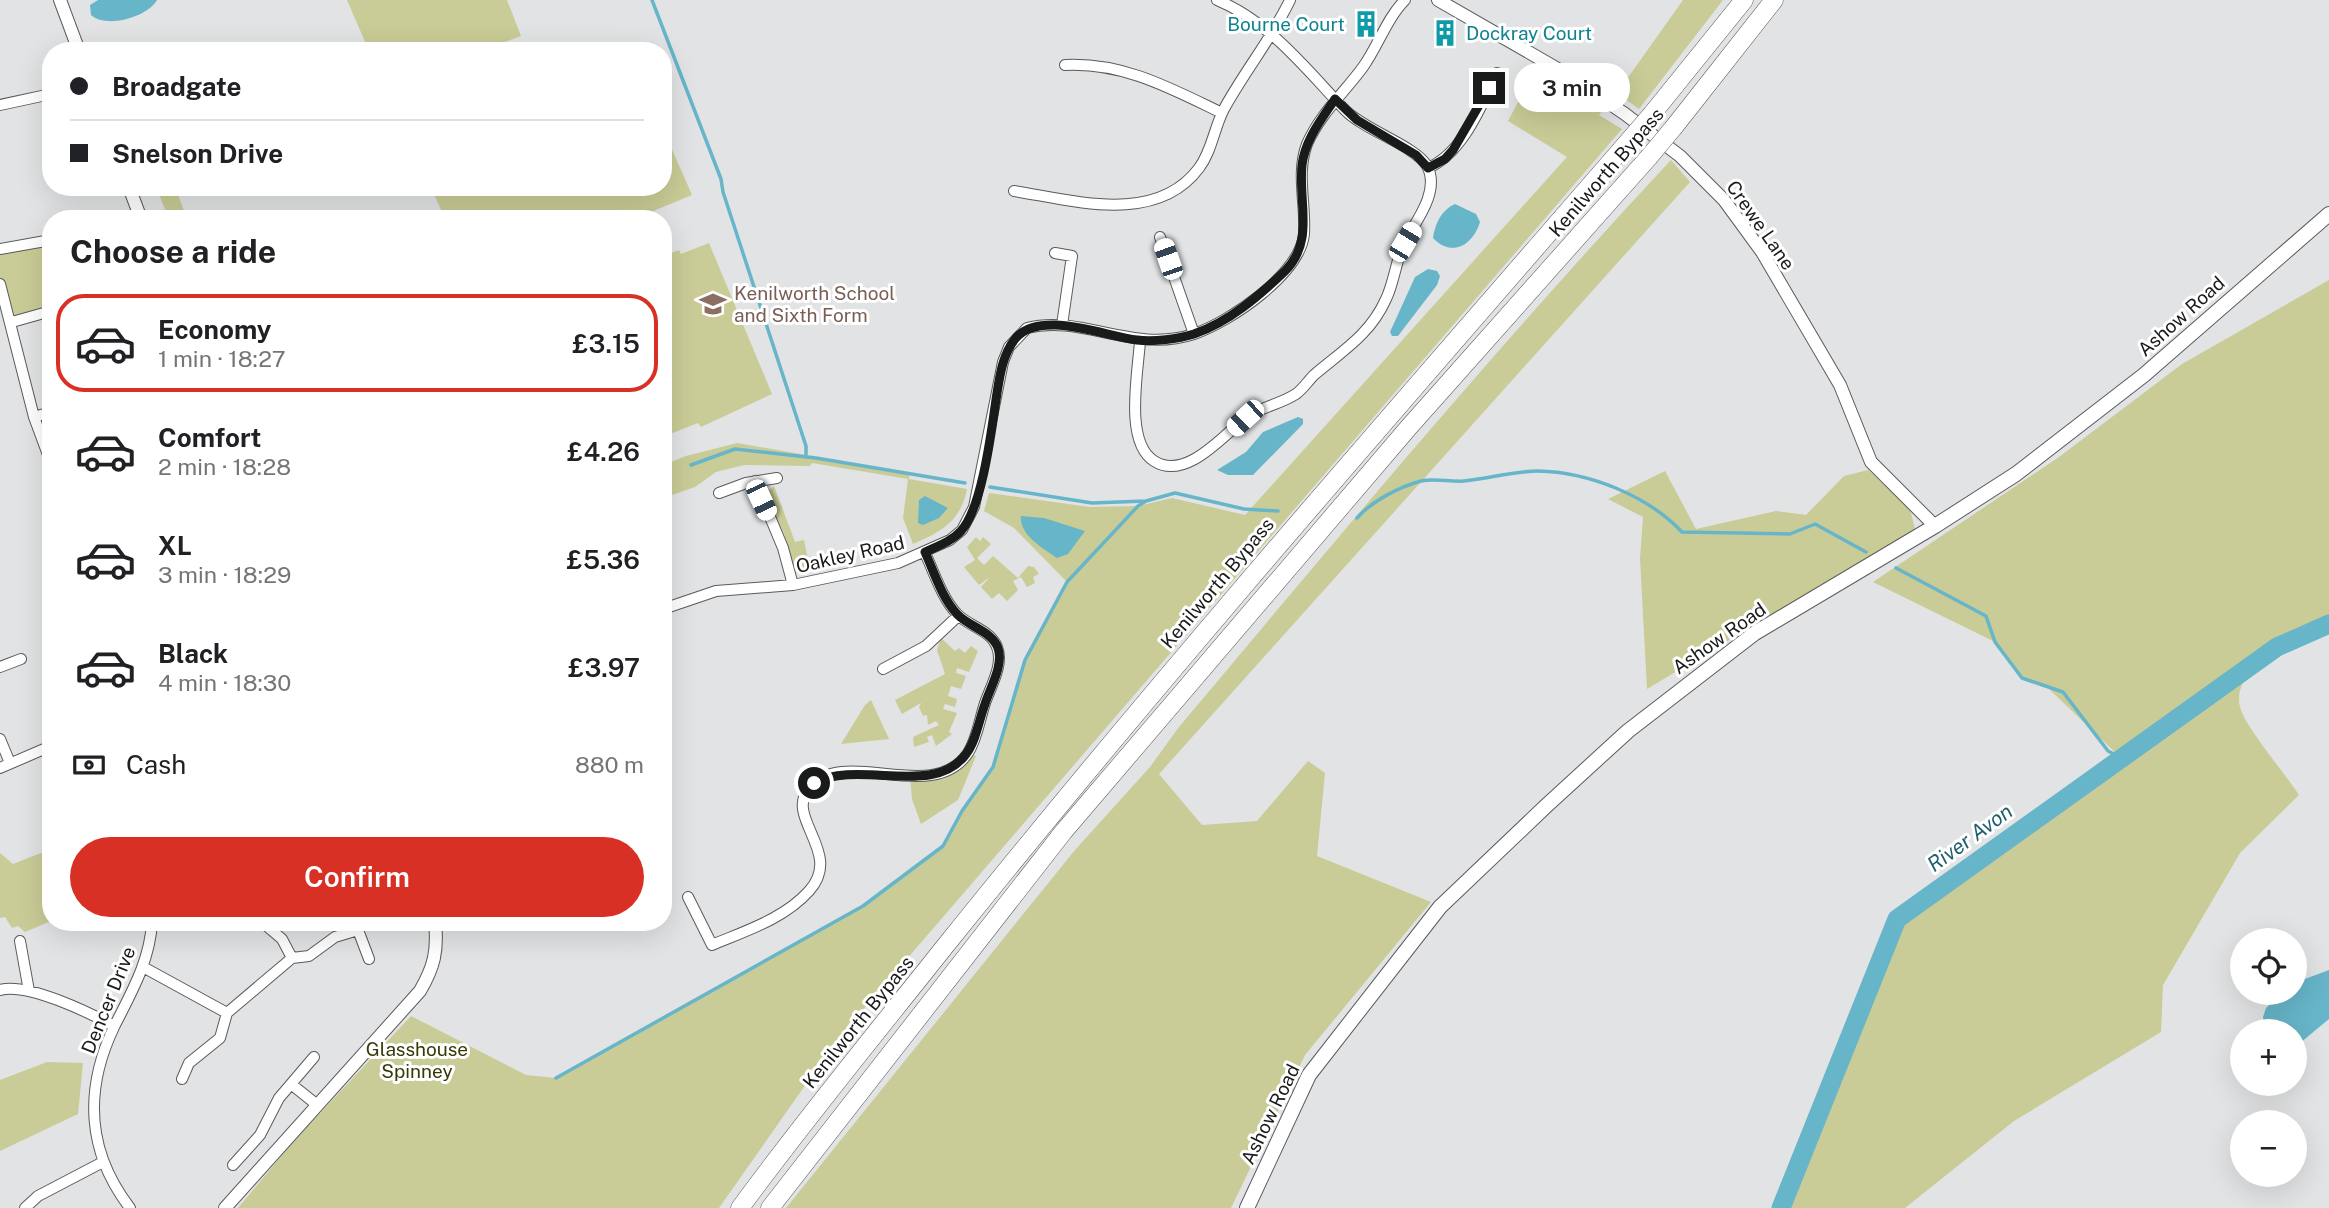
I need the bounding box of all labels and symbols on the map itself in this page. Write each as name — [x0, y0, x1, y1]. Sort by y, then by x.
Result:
building icon: Bourne Court — [1351, 9, 1381, 39]
place label: Bourne Court — [1227, 13, 1345, 35]
building icon: Dockray Court — [1430, 18, 1460, 48]
place label: Dockray Court — [1466, 22, 1592, 44]
callout: 3 min — [1514, 64, 1629, 112]
route end — [1473, 72, 1505, 104]
street label: Kenilworth Bypass — [1544, 103, 1668, 241]
street label: Crewe Lane — [1722, 176, 1800, 274]
car — [1386, 219, 1425, 265]
car — [1152, 236, 1185, 282]
street label: Ashow Road — [2133, 271, 2229, 361]
place label: Kenilworth School and Sixth Form — [734, 282, 895, 326]
school or university icon: Kenilworth School and Sixth Form — [698, 289, 728, 319]
car — [1223, 396, 1268, 440]
car — [743, 477, 780, 523]
street label: Kenilworth Bypass — [1156, 513, 1278, 653]
street label: Oakley Road — [794, 531, 906, 577]
street label: Ashow Road — [1668, 598, 1770, 678]
route start — [798, 767, 830, 799]
water label: River Avon — [1922, 798, 2017, 877]
street label: Dencer Drive — [77, 943, 139, 1057]
street label: Kenilworth Bypass — [798, 952, 918, 1092]
park label: Glasshouse Spinney — [366, 1038, 468, 1082]
street label: Ashow Road — [1236, 1060, 1304, 1168]

